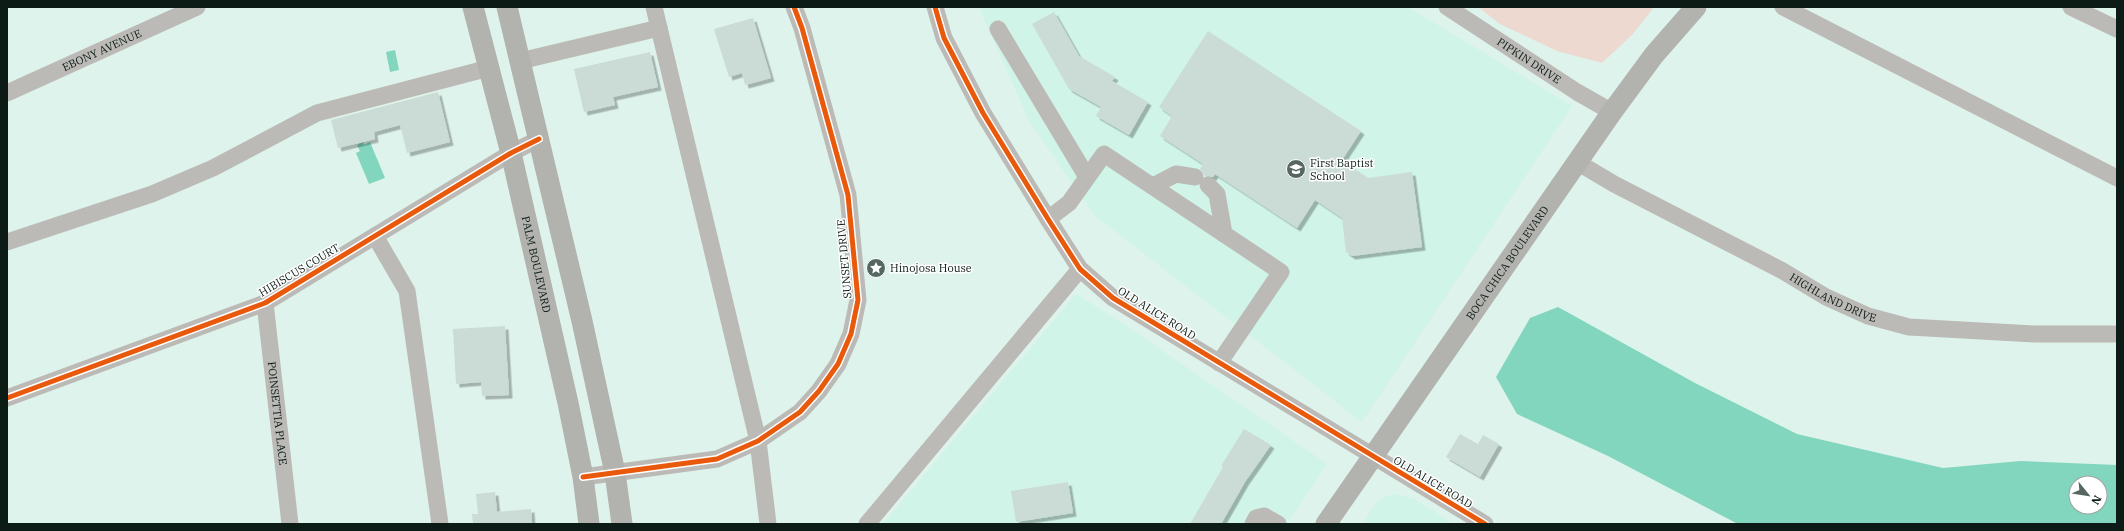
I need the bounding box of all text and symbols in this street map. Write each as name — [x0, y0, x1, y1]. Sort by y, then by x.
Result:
street label: EBONY AVENUE — [60, 26, 144, 74]
street label: PIPKIN DRIVE — [1494, 35, 1564, 87]
place label: First Baptist School — [1310, 156, 1373, 183]
school or university icon: First Baptist School — [1285, 158, 1307, 180]
street label: BOCA CHICA BOULEVARD — [1463, 203, 1552, 322]
street label: PALM BOULEVARD — [519, 214, 554, 314]
street label: SUNSET DRIVE — [834, 219, 854, 299]
street label: HIBISCUS COURT — [256, 240, 342, 300]
place icon: Hinojosa House — [865, 257, 887, 279]
place label: Hinojosa House — [890, 261, 972, 275]
street label: HIGHLAND DRIVE — [1787, 270, 1878, 325]
street label: OLD ALICE ROAD — [1115, 283, 1199, 343]
street label: POINSETTIA PLACE — [265, 361, 290, 466]
street label: OLD ALICE ROAD — [1391, 453, 1475, 511]
north arrow — [2068, 475, 2108, 515]
text: N — [2088, 493, 2105, 508]

